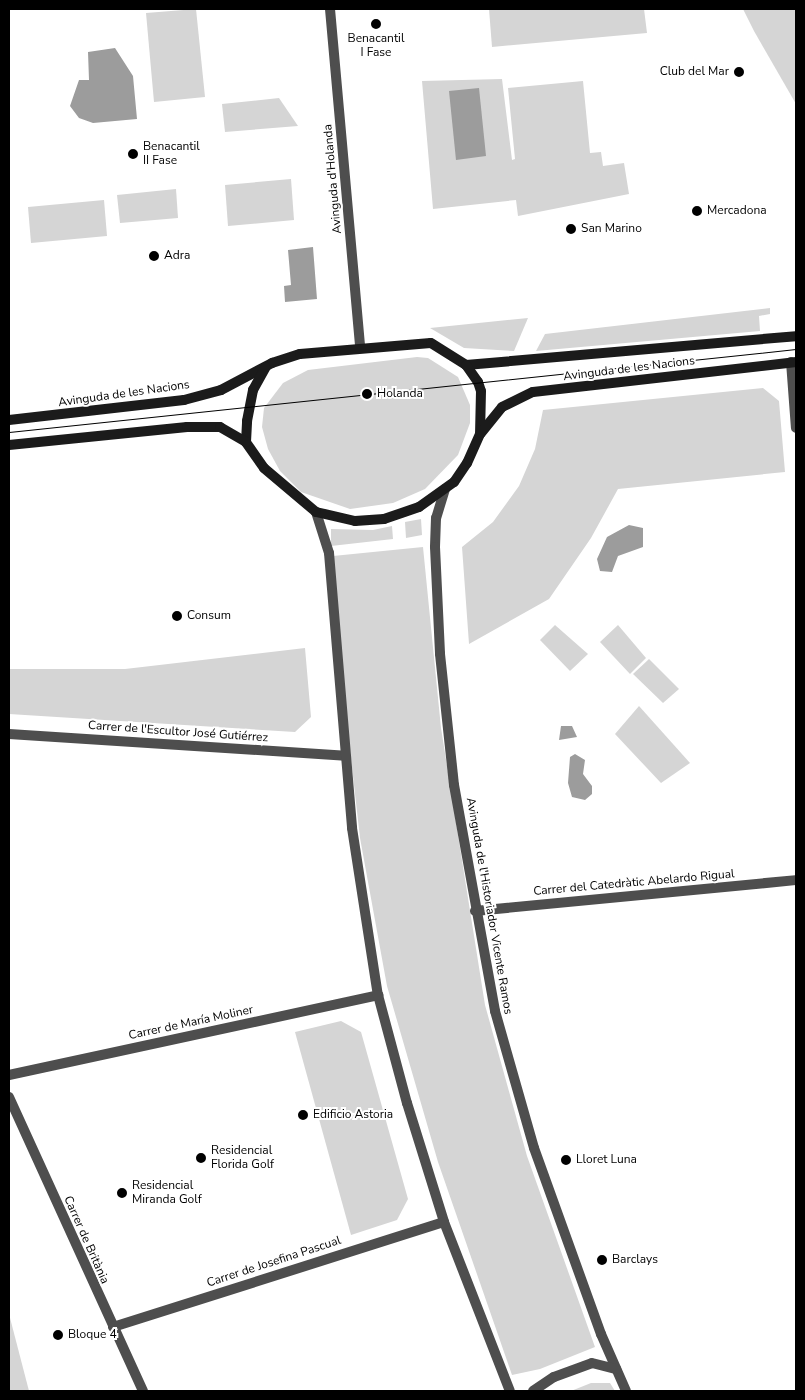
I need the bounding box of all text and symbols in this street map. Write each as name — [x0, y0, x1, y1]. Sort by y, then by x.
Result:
marker: Benacantil I Fase — [370, 18, 382, 30]
place label: Benacantil I Fase — [348, 32, 404, 60]
place label: Club del Mar — [660, 65, 729, 79]
marker: Club del Mar — [733, 66, 745, 78]
street label: Avinguda d'Holanda — [321, 124, 345, 234]
place label: Benacantil II Fase — [143, 140, 200, 168]
marker: Benacantil II Fase — [127, 148, 139, 160]
place label: Mercadona — [707, 204, 767, 218]
marker: Mercadona — [691, 205, 703, 217]
place label: San Marino — [581, 222, 642, 236]
marker: San Marino — [565, 223, 577, 235]
place label: Adra — [164, 249, 190, 263]
marker: Adra — [148, 250, 160, 262]
street label: Avinguda de les Nacions — [562, 354, 696, 384]
street label: Avinguda de les Nacions — [57, 378, 191, 410]
place label: Holanda — [377, 387, 423, 401]
marker: Holanda — [361, 388, 373, 400]
place label: Consum — [187, 609, 231, 623]
marker: Consum — [171, 610, 183, 622]
street label: Carrer de l'Escultor José Gutiérrez — [88, 719, 268, 745]
street label: Avinguda de l'Historiador Vicente Ramos — [463, 796, 515, 1016]
street label: Carrer del Catedràtic Abelardo Rigual — [533, 867, 735, 899]
street label: Carrer de María Moliner — [127, 1003, 255, 1043]
place label: Edificio Astoria — [313, 1108, 393, 1122]
marker: Edificio Astoria — [297, 1109, 309, 1121]
place label: Residencial Florida Golf — [211, 1144, 274, 1172]
marker: Residencial Florida Golf — [195, 1152, 207, 1164]
place label: Lloret Luna — [576, 1153, 637, 1167]
marker: Lloret Luna — [560, 1154, 572, 1166]
place label: Residencial Miranda Golf — [132, 1179, 202, 1207]
marker: Residencial Miranda Golf — [116, 1187, 128, 1199]
street label: Carrer de Britània — [60, 1194, 112, 1286]
street label: Carrer de Josefina Pascual — [205, 1233, 343, 1291]
place label: Barclays — [612, 1253, 658, 1267]
marker: Barclays — [596, 1254, 608, 1266]
place label: Bloque 4 — [68, 1328, 117, 1342]
marker: Bloque 4 — [52, 1329, 64, 1341]

